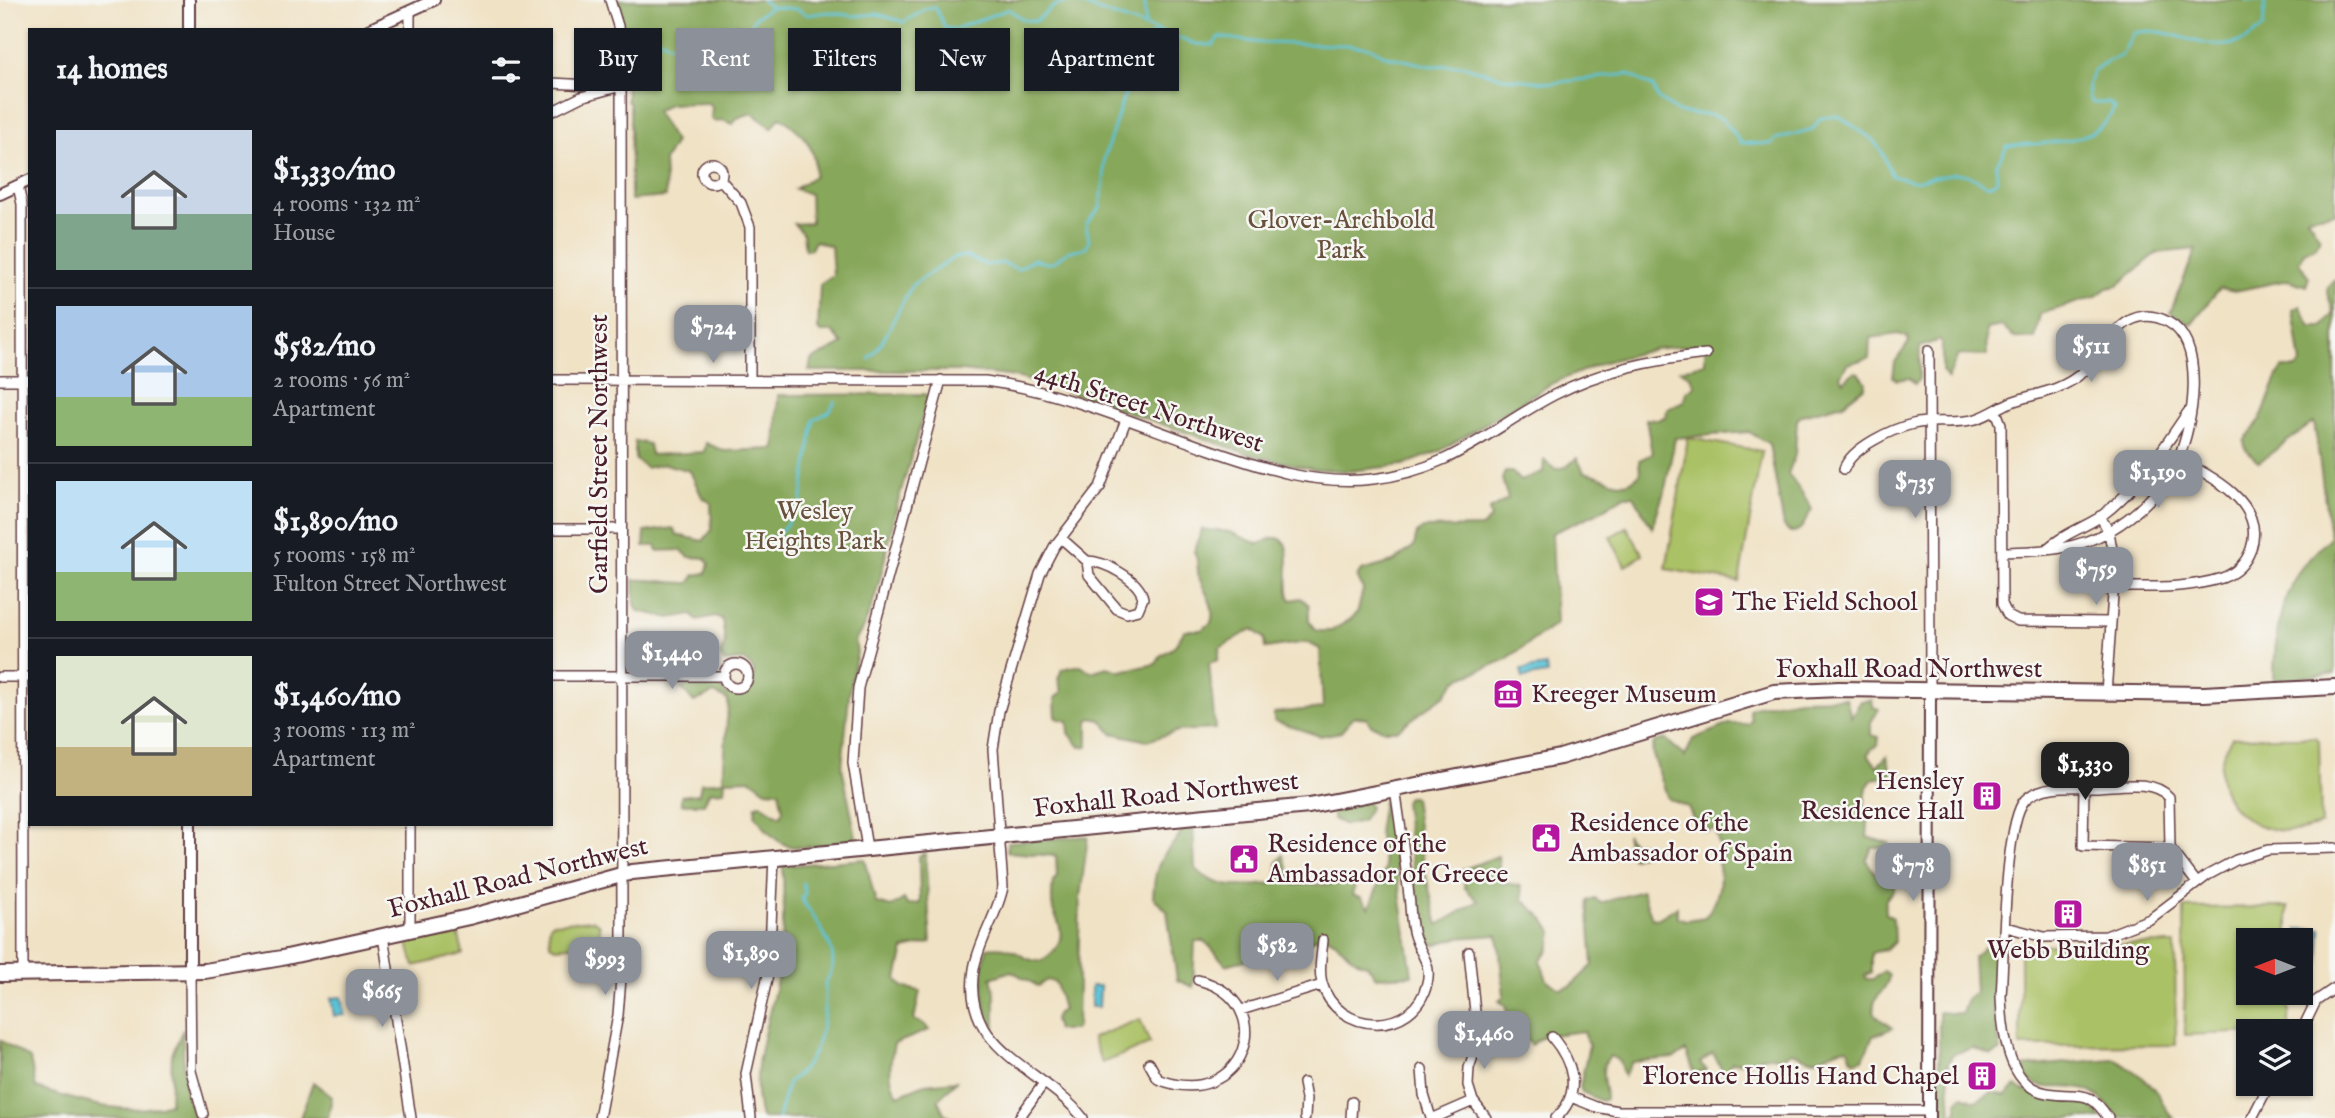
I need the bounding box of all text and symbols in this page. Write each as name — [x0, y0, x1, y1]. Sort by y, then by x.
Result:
chip: Buy — [574, 28, 662, 91]
chip: Rent — [676, 28, 774, 91]
chip: Filters — [788, 28, 901, 91]
chip: New — [915, 28, 1010, 91]
chip: Apartment — [1024, 28, 1179, 91]
text: 14 homes — [56, 51, 168, 89]
icon: filters — [487, 51, 525, 89]
text: $1,330/mo — [273, 152, 395, 190]
icon: home — [112, 158, 196, 242]
text: 4 rooms · 132 m² — [273, 190, 421, 219]
park label: Glover-Archbold Park — [1247, 204, 1435, 267]
text: House — [273, 219, 335, 248]
pin: $724 — [672, 306, 754, 365]
text: $724 — [690, 313, 736, 342]
street label: Garfield Street Northwest — [583, 314, 616, 594]
pin: $511 — [2050, 324, 2132, 384]
text: $582/mo — [273, 328, 376, 366]
text: $511 — [2072, 332, 2110, 361]
icon: home — [112, 334, 196, 418]
street label: 44th Street Northwest — [1030, 355, 1268, 461]
text: 2 rooms · 56 m² — [273, 366, 410, 395]
text: Apartment — [273, 395, 376, 424]
pin: $1,190 — [2101, 450, 2215, 510]
text: $1,190 — [2129, 458, 2187, 487]
pin: $735 — [1874, 461, 1956, 520]
text: $735 — [1895, 468, 1935, 497]
park label: Wesley Heights Park — [744, 495, 887, 558]
text: $1,890/mo — [273, 503, 398, 541]
icon: home — [112, 509, 196, 593]
text: 5 rooms · 158 m² — [273, 541, 416, 570]
pin: $759 — [2055, 548, 2137, 607]
text: $759 — [2075, 555, 2117, 584]
text: Fulton Street Northwest — [273, 570, 507, 599]
school or university icon: The Field School — [1692, 585, 1726, 619]
place label: The Field School — [1732, 586, 1918, 619]
pin: $1,440 — [615, 632, 729, 691]
text: $1,440 — [641, 639, 703, 668]
street label: Foxhall Road Northwest — [1776, 653, 2042, 686]
museum icon: Kreeger Museum — [1491, 677, 1525, 711]
text: $1,460/mo — [273, 678, 401, 716]
place label: Kreeger Museum — [1531, 678, 1717, 711]
icon: home — [112, 684, 196, 768]
text: 3 rooms · 113 m² — [273, 716, 416, 745]
pin: $1,330 — [2028, 742, 2142, 802]
text: Apartment — [273, 745, 376, 774]
text: $1,330 — [2057, 750, 2113, 779]
street label: Foxhall Road Northwest — [1032, 765, 1300, 825]
place label: Hensley Residence Hall — [1800, 765, 1965, 828]
building icon: Hensley Residence Hall — [1970, 779, 2004, 813]
place label: Residence of the Ambassador of Spain — [1568, 807, 1793, 870]
public building icon: Residence of the Ambassador of Spain — [1529, 821, 1563, 855]
place label: Residence of the Ambassador of Greece — [1266, 828, 1509, 891]
street label: Foxhall Road Northwest — [385, 830, 651, 926]
public building icon: Residence of the Ambassador of Greece — [1227, 842, 1261, 876]
pin: $778 — [1872, 844, 1954, 903]
pin: $851 — [2106, 844, 2188, 903]
text: $778 — [1891, 851, 1935, 880]
text: $851 — [2128, 851, 2166, 880]
building icon: Webb Building — [2051, 897, 2085, 931]
pin: $582 — [1236, 923, 1318, 983]
north arrow — [2236, 928, 2314, 1004]
map controls — [2236, 928, 2313, 1096]
text: $582 — [1257, 931, 1297, 960]
pin: $1,890 — [694, 932, 808, 991]
place label: Webb Building — [1987, 934, 2150, 967]
pin: $993 — [564, 937, 646, 997]
text: $1,890 — [722, 939, 780, 968]
text: $993 — [584, 945, 626, 974]
pin: $665 — [341, 970, 423, 1029]
text: $665 — [362, 977, 402, 1006]
pin: $1,460 — [1427, 1012, 1541, 1071]
text: $1,460 — [1454, 1019, 1514, 1048]
button: layers — [2236, 1019, 2313, 1096]
building icon: Florence Hollis Hand Chapel — [1965, 1059, 1999, 1093]
place label: Florence Hollis Hand Chapel — [1642, 1060, 1960, 1093]

